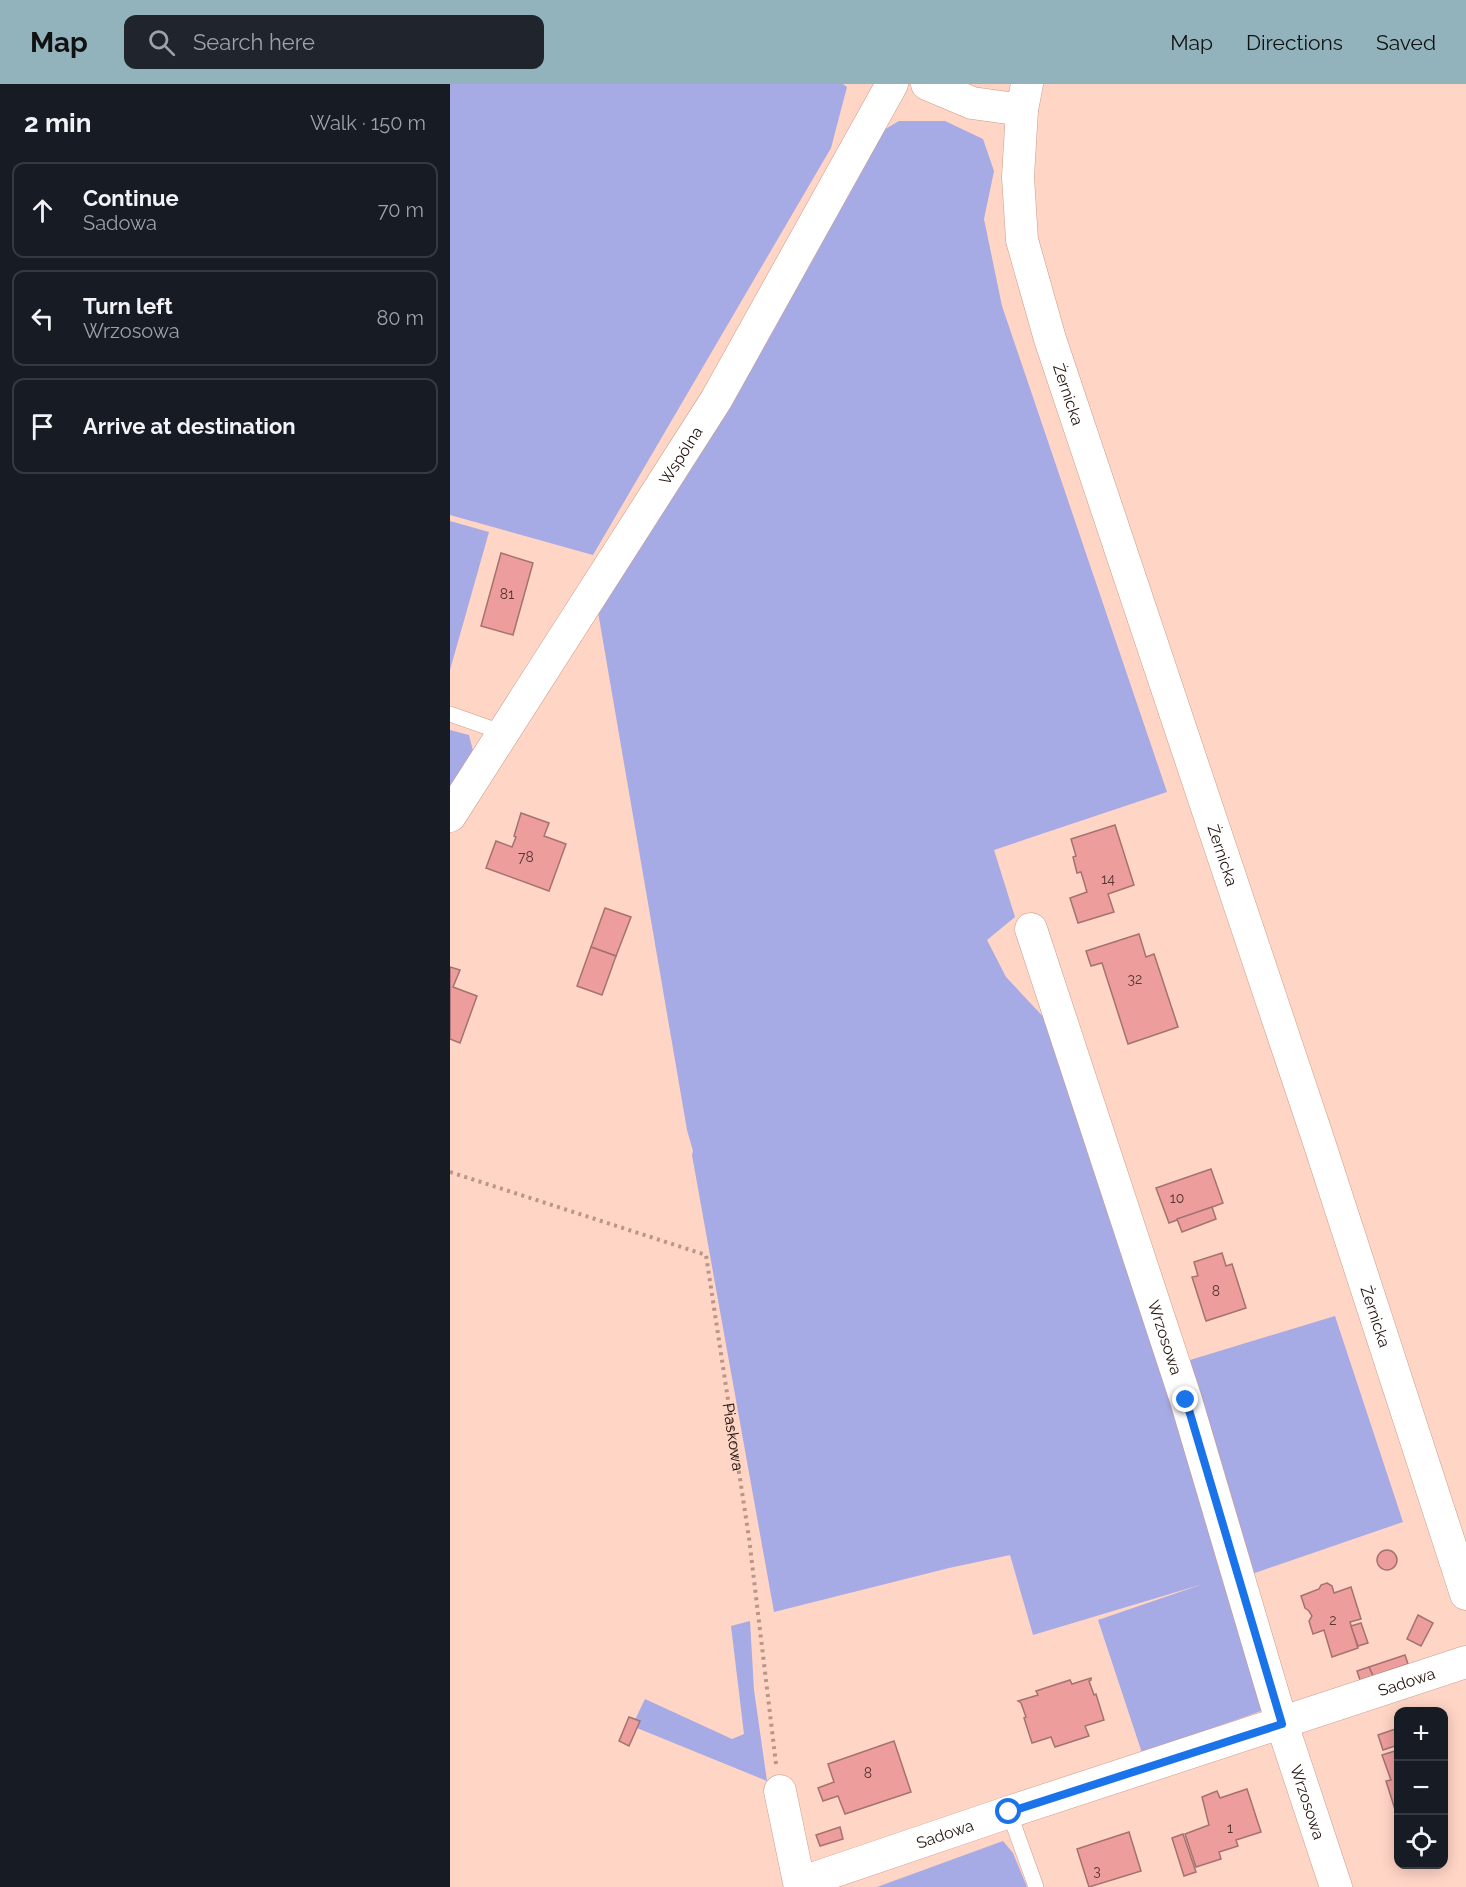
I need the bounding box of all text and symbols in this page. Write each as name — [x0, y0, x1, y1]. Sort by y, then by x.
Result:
search box — [124, 15, 544, 69]
text: Map — [30, 26, 88, 59]
icon: search — [145, 26, 178, 59]
text: Search here — [193, 29, 315, 55]
text: Map — [1170, 30, 1213, 55]
text: Directions — [1246, 30, 1343, 55]
text: Saved — [1376, 30, 1436, 55]
text: 2 min — [24, 108, 91, 138]
text: Walk · 150 m — [310, 111, 426, 135]
text: Continue — [83, 185, 179, 211]
icon: ahead — [26, 194, 59, 227]
text: 70 m — [378, 198, 424, 222]
text: Sadowa — [83, 211, 157, 235]
text: Turn left — [83, 293, 173, 319]
icon: left — [26, 302, 59, 335]
text: 80 m — [376, 306, 424, 330]
text: Wrzosowa — [83, 319, 180, 343]
street label: Żernicka — [1049, 361, 1088, 428]
icon: arrive — [26, 410, 59, 443]
text: Arrive at destination — [83, 413, 296, 439]
street label: Wspólna — [655, 423, 706, 488]
house number: 81 — [500, 586, 514, 602]
street label: Żernicka — [1204, 822, 1242, 888]
house number: 78 — [518, 849, 534, 865]
house number: 14 — [1101, 871, 1115, 887]
house number: 32 — [1128, 971, 1142, 987]
house number: 10 — [1170, 1190, 1184, 1206]
house number: 8 — [1212, 1283, 1220, 1299]
street label: Żernicka — [1357, 1283, 1395, 1350]
street label: Wrzosowa — [1144, 1298, 1187, 1377]
route end — [1172, 1386, 1198, 1412]
street label: Piaskowa — [719, 1401, 748, 1472]
house number: 2 — [1329, 1612, 1337, 1628]
street label: Sadowa — [1375, 1663, 1437, 1700]
map controls — [1394, 1707, 1448, 1869]
button: + — [1394, 1707, 1448, 1761]
button: − — [1394, 1761, 1448, 1815]
street label: Wrzosowa — [1287, 1762, 1329, 1842]
house number: 8 — [864, 1765, 872, 1781]
route start — [995, 1798, 1021, 1824]
street label: Sadowa — [914, 1815, 976, 1852]
button: locate — [1394, 1815, 1448, 1869]
house number: 1 — [1227, 1820, 1233, 1836]
house number: 3 — [1093, 1863, 1101, 1879]

